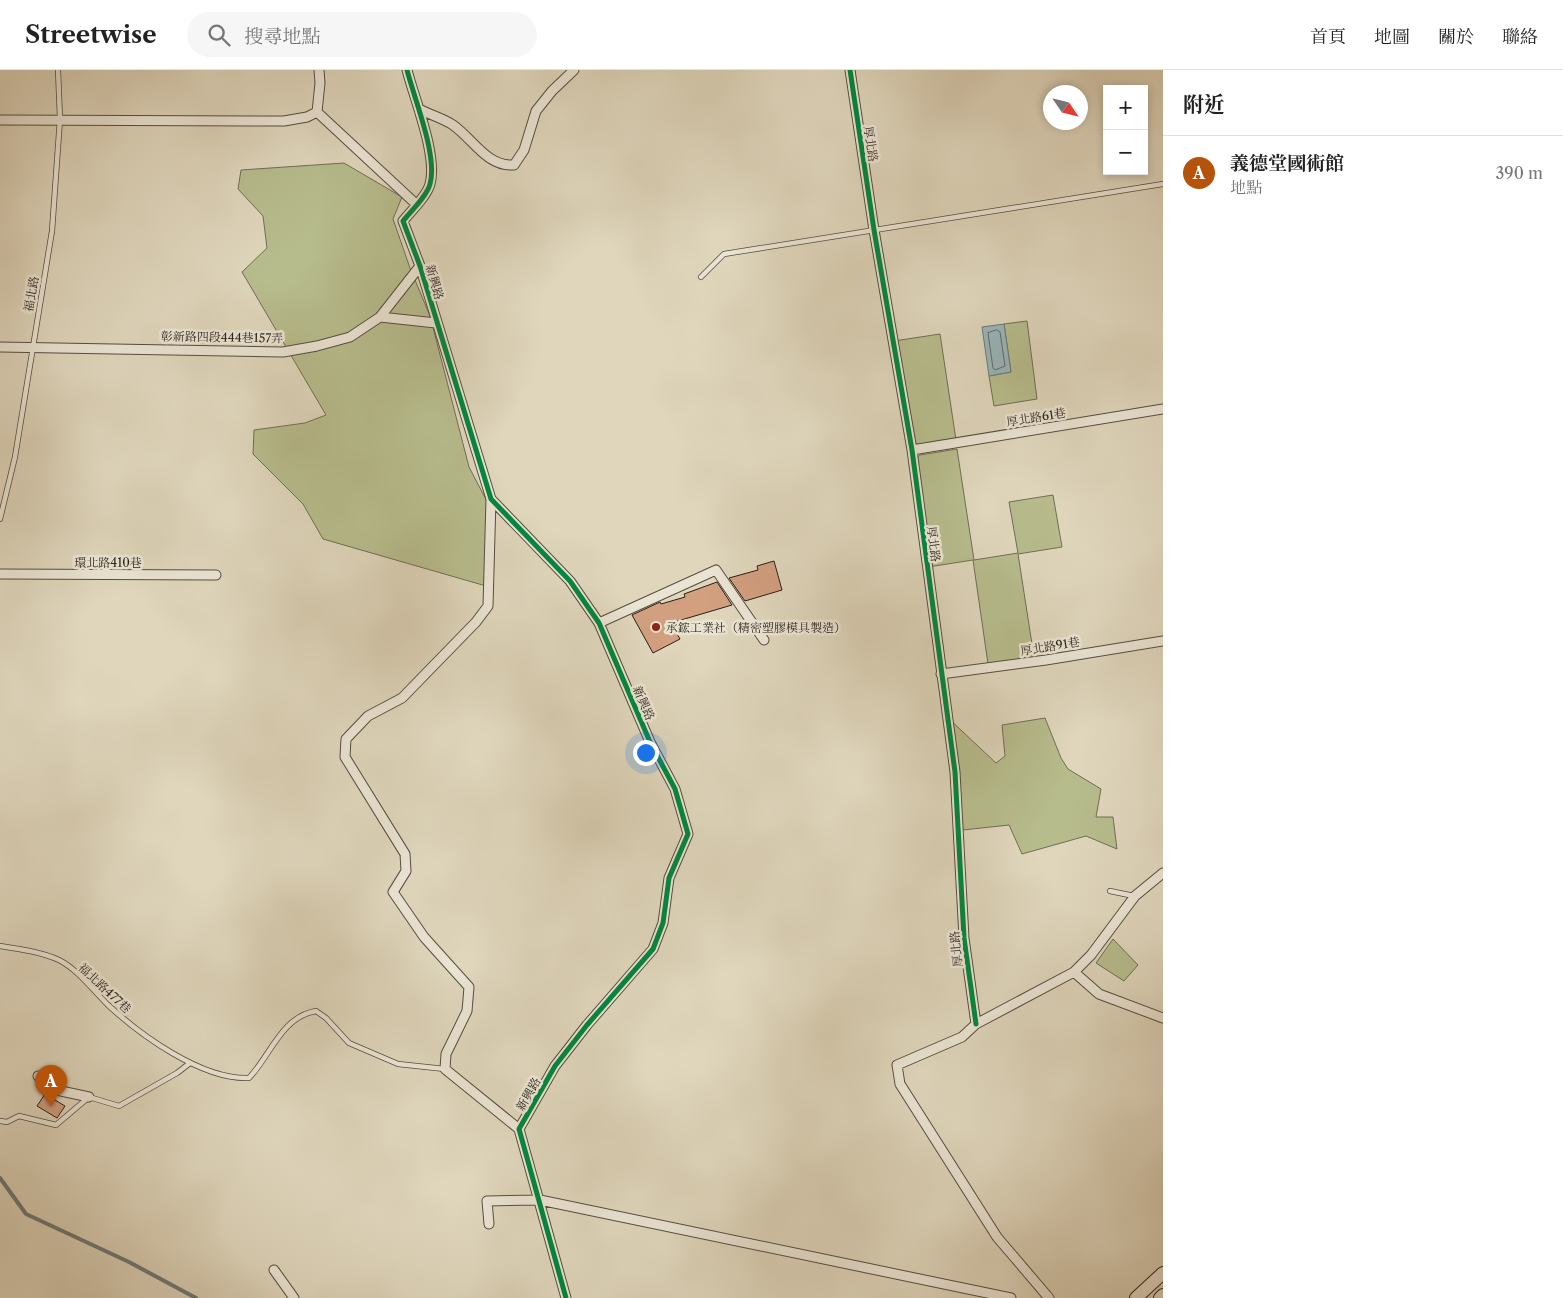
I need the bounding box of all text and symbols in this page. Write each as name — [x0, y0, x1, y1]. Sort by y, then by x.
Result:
search box — [187, 12, 537, 57]
text: Streetwise — [25, 20, 157, 49]
icon: search — [205, 21, 233, 49]
text: 搜尋地點 — [245, 25, 321, 48]
text: 首頁 — [1310, 26, 1346, 48]
text: 地圖 — [1374, 26, 1410, 48]
text: 關於 — [1438, 26, 1474, 48]
text: 聯絡 — [1502, 26, 1538, 48]
north arrow — [1043, 85, 1088, 130]
map controls — [1103, 85, 1148, 175]
button: + — [1103, 85, 1148, 130]
text: 附近 — [1183, 92, 1225, 117]
street label: 厚北路 — [861, 125, 881, 163]
button: − — [1103, 130, 1148, 175]
text: 義德堂國術館 — [1230, 152, 1344, 175]
text: A — [1193, 163, 1205, 183]
text: 390 m — [1496, 163, 1543, 183]
text: 地點 — [1230, 177, 1262, 197]
street label: 新興路 — [423, 263, 447, 301]
street label: 福北路 — [20, 275, 42, 313]
street label: 彰新路四段444巷157弄 — [161, 328, 283, 346]
street label: 厚北路61巷 — [1005, 405, 1067, 429]
street label: 厚北路 — [924, 525, 944, 563]
street label: 環北路410巷 — [74, 555, 142, 570]
place label: 承鋐工業社（精密塑膠模具製造） — [666, 620, 846, 635]
marker: 承鋐工業社（精密塑膠模具製造） — [650, 621, 662, 633]
street label: 厚北路91巷 — [1019, 634, 1081, 658]
street label: 新興路 — [630, 683, 658, 723]
your location — [633, 740, 659, 766]
street label: 厚北路 — [947, 930, 965, 968]
street label: 福北路477巷 — [75, 960, 135, 1016]
pin: A — [35, 1065, 67, 1106]
street label: 新興路 — [513, 1075, 543, 1113]

